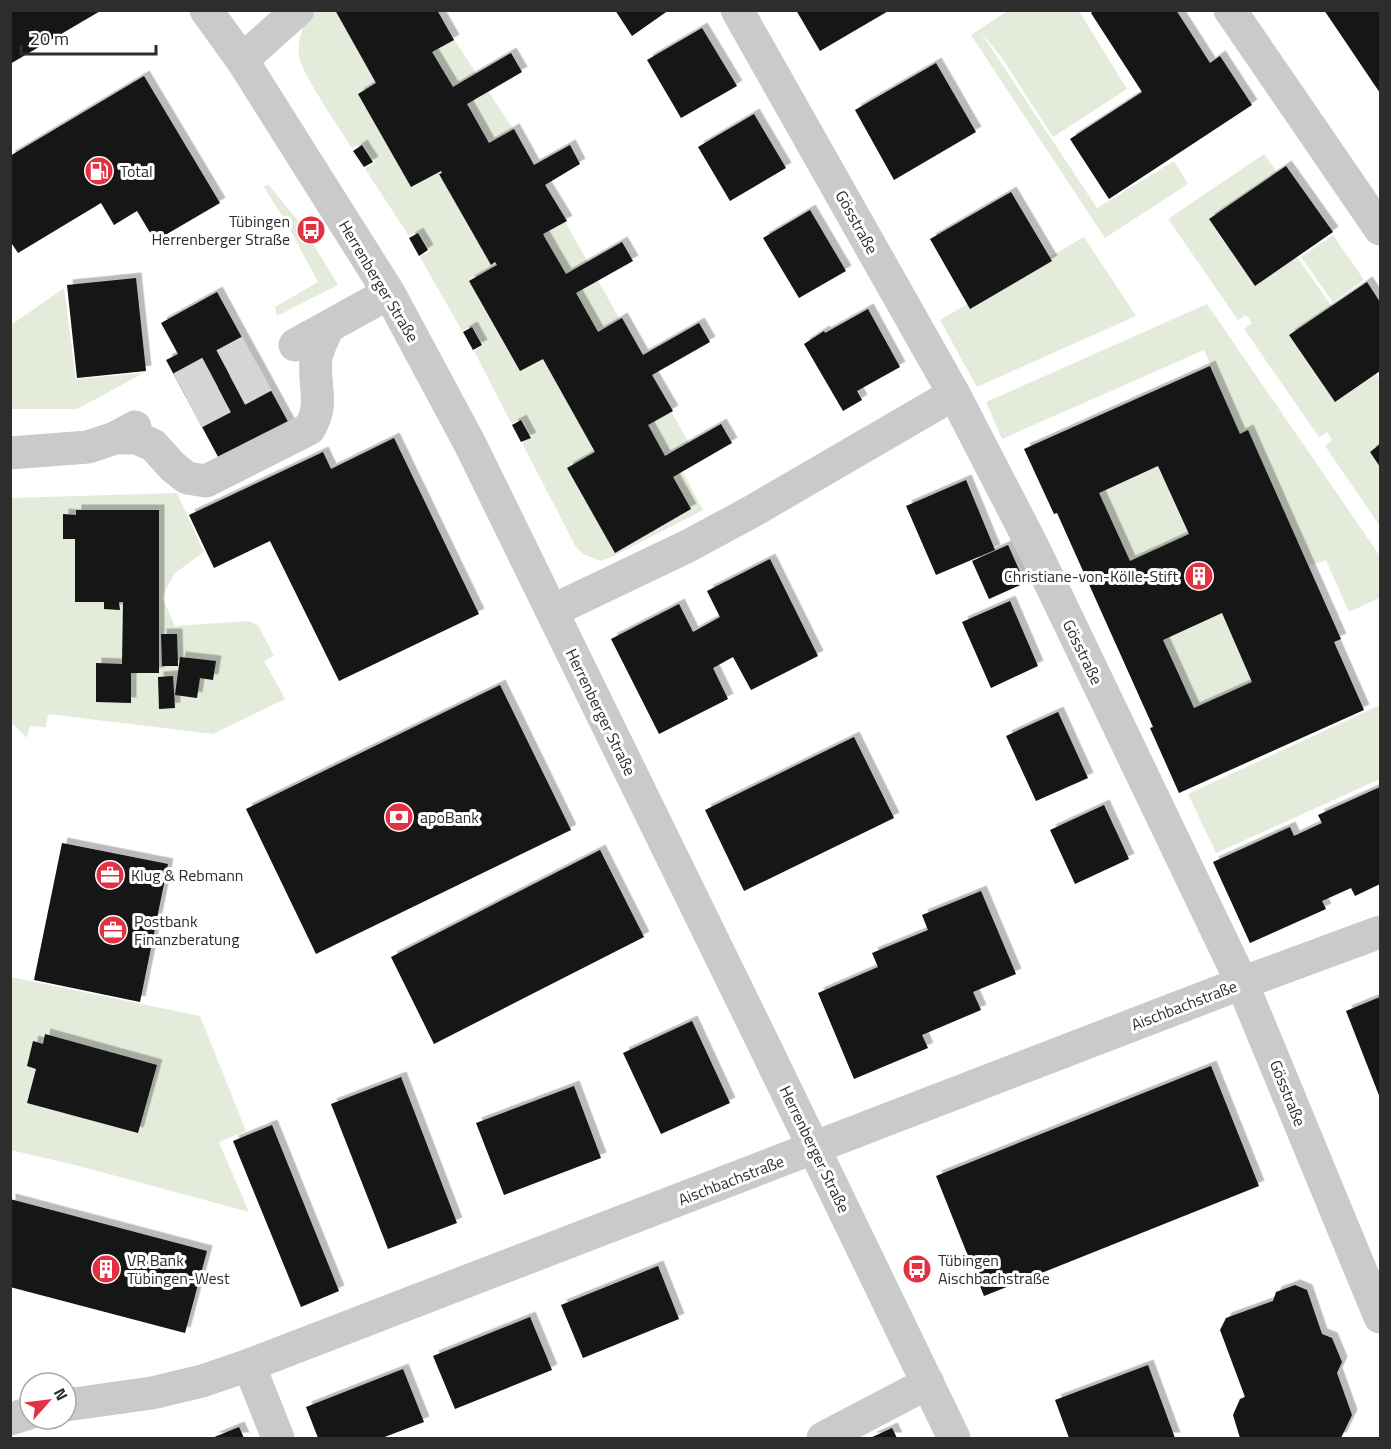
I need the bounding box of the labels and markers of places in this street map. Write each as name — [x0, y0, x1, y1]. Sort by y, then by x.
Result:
fuel station icon: Total — [83, 155, 115, 187]
place label: Total — [120, 159, 153, 183]
place label: Tübingen Herrenberger Straße — [151, 209, 290, 251]
bus stop icon: Tübingen Herrenberger Straße — [295, 214, 327, 246]
building icon: Christiane-von-Kölle-Stift — [1183, 560, 1215, 592]
place label: Christiane-von-Kölle-Stift — [1004, 564, 1178, 588]
bank icon: apoBank — [383, 801, 415, 833]
place label: apoBank — [420, 805, 479, 829]
office icon: Klug & Rebmann — [94, 859, 126, 891]
place label: Klug & Rebmann — [131, 863, 243, 887]
place label: Postbank Finanzberatung — [134, 909, 239, 951]
office icon: Postbank Finanzberatung — [97, 914, 129, 946]
place label: VR Bank Tübingen-West — [127, 1248, 230, 1290]
place label: Tübingen Aischbachstraße — [938, 1248, 1050, 1290]
building icon: VR Bank Tübingen-West — [90, 1253, 122, 1285]
bus stop icon: Tübingen Aischbachstraße — [901, 1253, 933, 1285]

